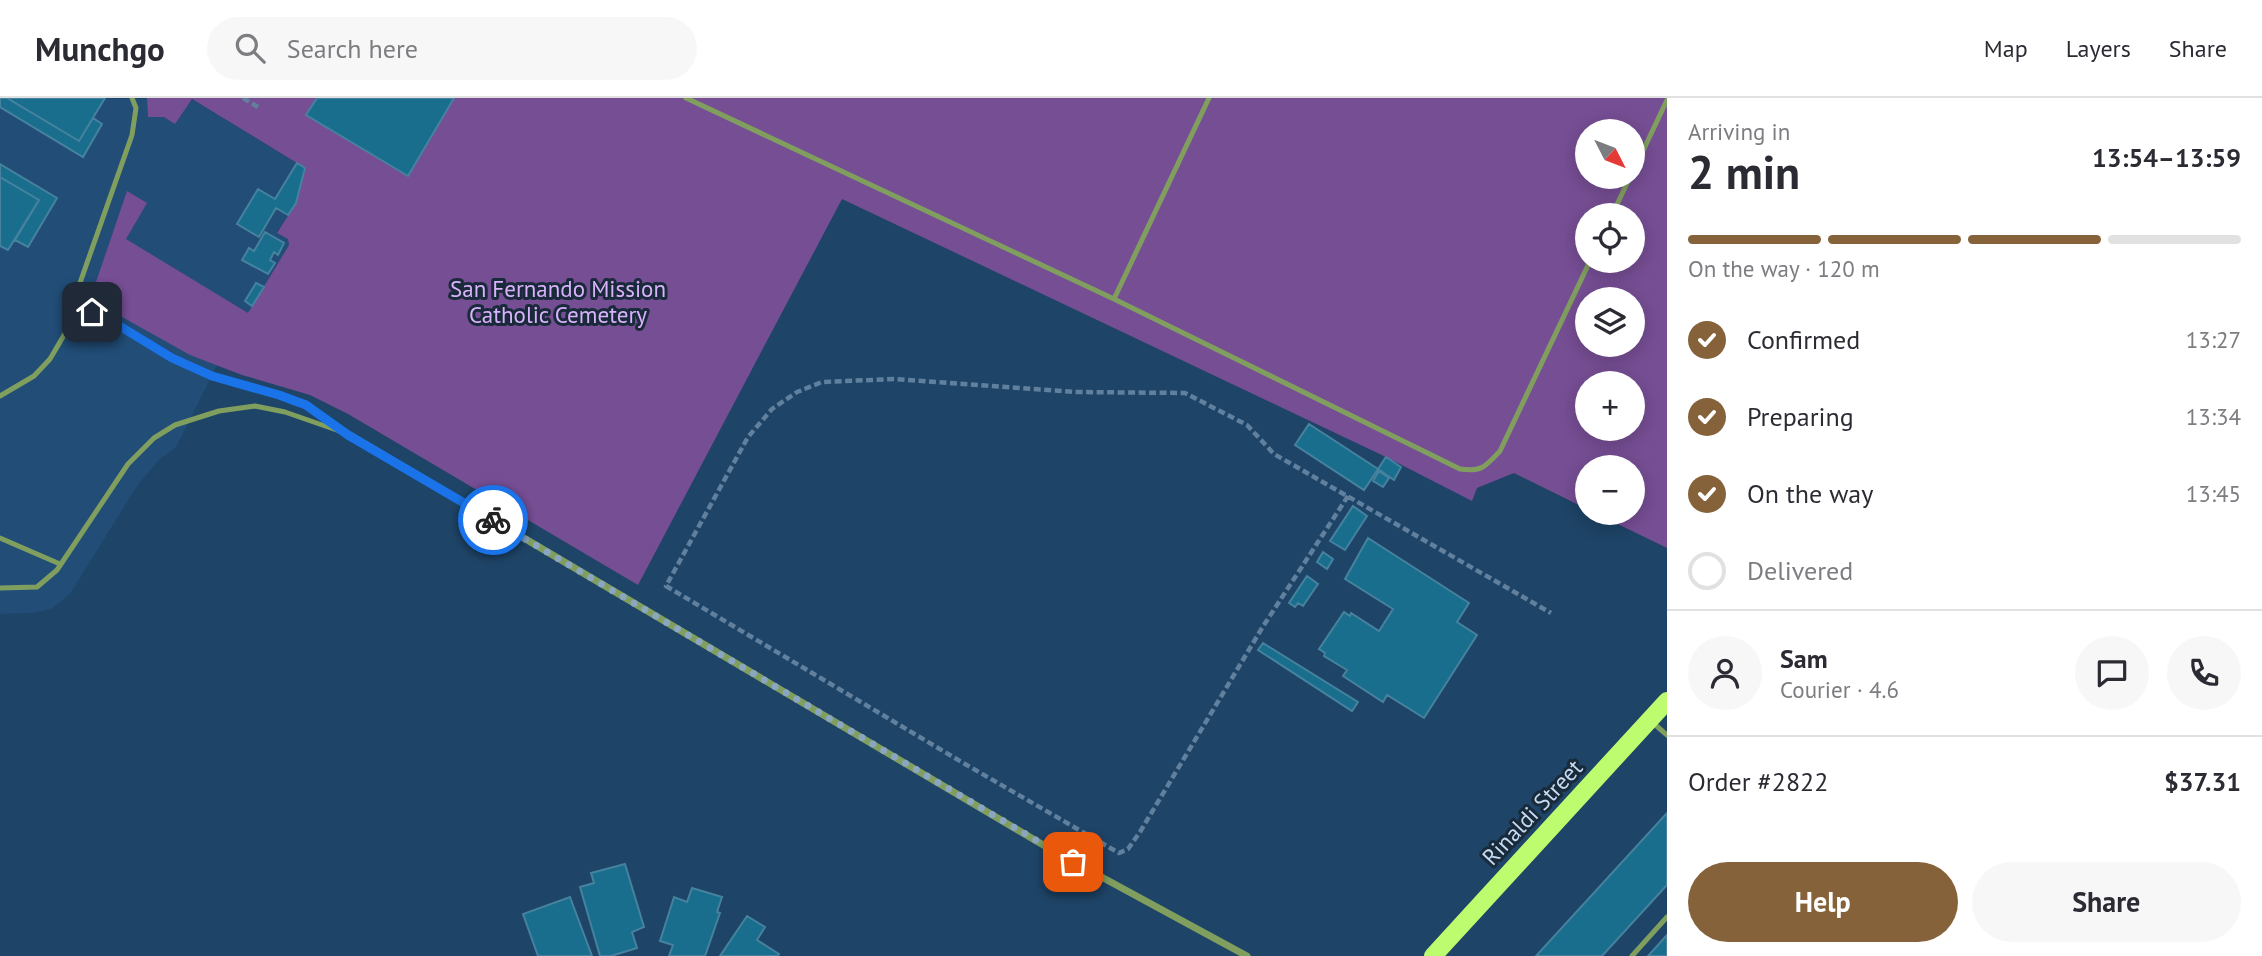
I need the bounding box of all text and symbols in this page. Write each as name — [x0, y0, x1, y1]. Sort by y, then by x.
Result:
search box — [207, 17, 697, 80]
text: Munchgo — [35, 27, 165, 70]
icon: search — [231, 29, 269, 67]
text: Search here — [287, 32, 418, 65]
text: Map — [1984, 33, 2028, 64]
text: Layers — [2066, 33, 2131, 64]
text: Share — [2169, 33, 2227, 64]
text: Arriving in — [1688, 117, 1790, 146]
north arrow — [1575, 119, 1645, 189]
map controls — [1575, 119, 1645, 525]
text: 13:54–13:59 — [2092, 141, 2241, 174]
text: 2 min — [1688, 142, 1800, 202]
button: locate — [1575, 203, 1645, 273]
text: On the way · 120 m — [1688, 254, 1880, 283]
park label: San Fernando Mission Catholic Cemetery — [450, 274, 666, 329]
pin — [62, 282, 122, 342]
button: layers — [1575, 287, 1645, 357]
icon: home — [73, 293, 111, 331]
icon: check — [1688, 321, 1726, 359]
text: Confirmed — [1747, 323, 1860, 356]
text: 13:27 — [2186, 325, 2241, 354]
button: + — [1575, 371, 1645, 441]
icon: check — [1688, 398, 1726, 436]
text: Preparing — [1747, 400, 1854, 433]
text: 13:34 — [2186, 402, 2241, 431]
button: − — [1575, 455, 1645, 525]
icon: check — [1688, 475, 1726, 513]
text: On the way — [1747, 477, 1873, 510]
text: 13:45 — [2186, 479, 2241, 508]
courier — [458, 485, 528, 555]
icon: bike — [474, 501, 512, 539]
text: Delivered — [1747, 554, 1853, 587]
button: person — [1688, 636, 1762, 710]
button: chat — [2075, 636, 2149, 710]
button: phone — [2167, 636, 2241, 710]
text: Sam — [1780, 642, 1828, 675]
text: Courier · 4.6 — [1780, 675, 1899, 704]
street label: Rinaldi Street — [1476, 753, 1588, 871]
text: Order #2822 — [1688, 765, 1828, 798]
text: $37.31 — [2164, 765, 2241, 798]
pin — [1043, 832, 1103, 892]
icon: bag — [1054, 843, 1092, 881]
button: Help — [1688, 862, 1958, 942]
button: Share — [1972, 862, 2241, 942]

